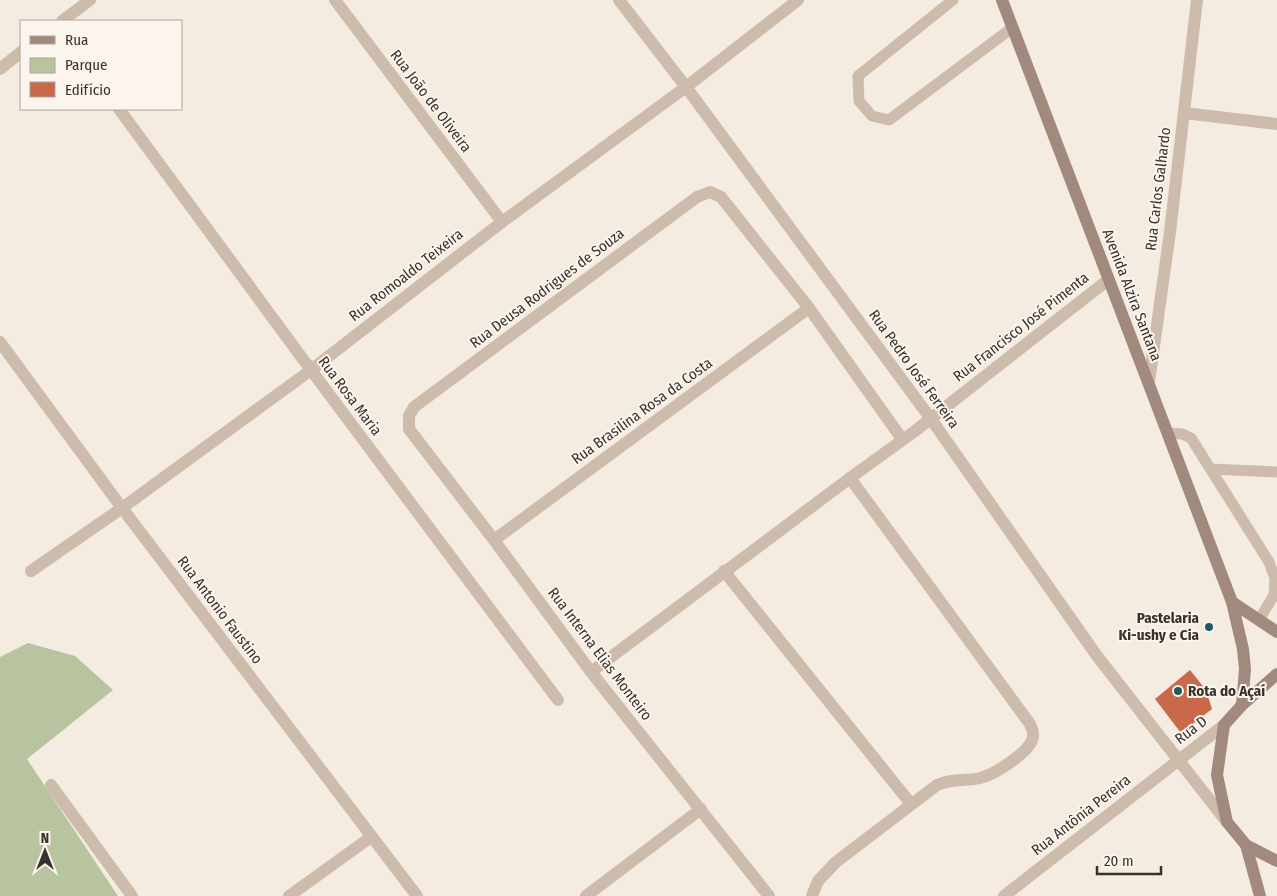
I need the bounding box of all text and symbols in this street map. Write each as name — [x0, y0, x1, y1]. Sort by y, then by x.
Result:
legend — [20, 20, 182, 110]
text: Rua — [65, 31, 88, 49]
street label: Rua João de Oliveira — [387, 46, 475, 156]
text: Parque — [65, 56, 108, 74]
text: Edifício — [65, 81, 111, 99]
street label: Rua Carlos Galhardo — [1141, 126, 1175, 252]
street label: Rua Deusa Rodrigues de Souza — [466, 224, 628, 352]
street label: Rua Romoaldo Teixeira — [345, 225, 467, 325]
street label: Avenida Alzira Santana — [1099, 226, 1165, 364]
street label: Rua Francisco José Pimenta — [950, 268, 1092, 386]
street label: Rua Pedro José Ferreira — [865, 306, 963, 432]
street label: Rua Rosa Maria — [314, 353, 386, 439]
street label: Rua Brasilina Rosa da Costa — [568, 354, 716, 468]
street label: Rua Antonio Faustino — [174, 553, 266, 667]
street label: Rua Interna Elias Monteiro — [544, 584, 656, 724]
place label: Pastelaria Ki-ushy e Cia — [1118, 609, 1200, 644]
marker: Pastelaria Ki-ushy e Cia — [1203, 621, 1215, 633]
place label: Rota do Açaí — [1188, 682, 1265, 701]
marker: Rota do Açaí — [1172, 685, 1184, 697]
street label: Rua D — [1171, 712, 1211, 748]
street label: Rua Antônia Pereira — [1028, 771, 1134, 859]
north arrow — [20, 826, 70, 876]
text: N — [41, 830, 49, 847]
scale bar — [1097, 844, 1161, 876]
text: 20 m — [1104, 852, 1134, 870]

